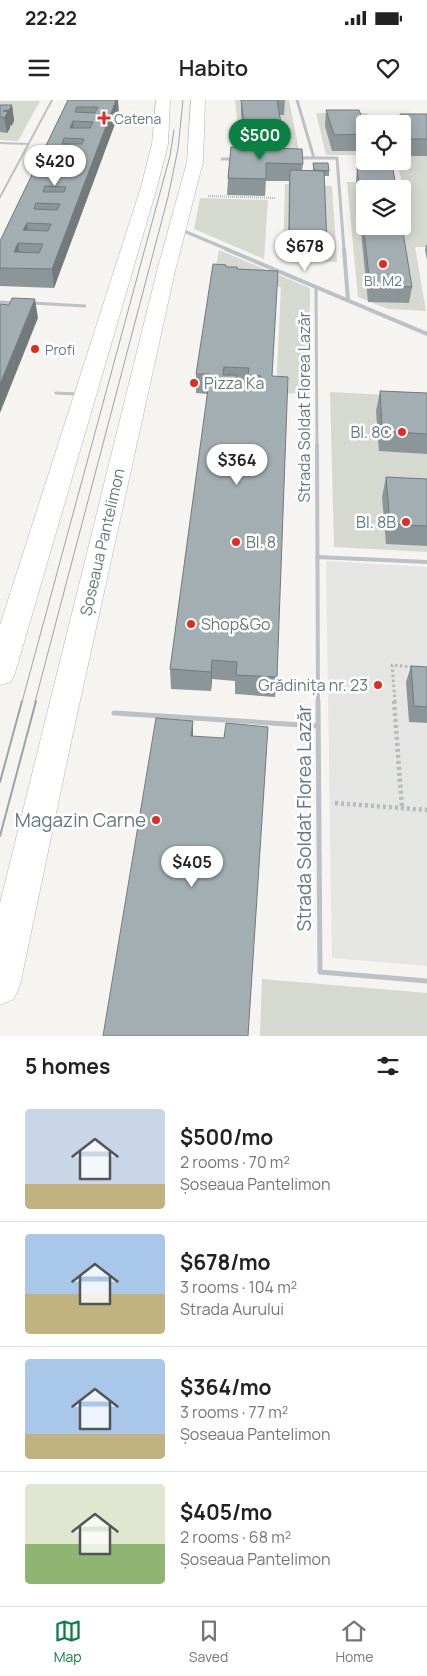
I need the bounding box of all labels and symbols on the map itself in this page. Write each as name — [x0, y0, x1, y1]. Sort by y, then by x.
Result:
place label: Catena — [114, 109, 161, 128]
marker: Catena — [98, 112, 110, 124]
pin: $500 — [230, 118, 290, 161]
pin: $420 — [25, 144, 85, 187]
pin: $678 — [275, 230, 335, 272]
marker: Bl. M2 — [377, 258, 389, 270]
place label: Bl. M2 — [364, 271, 402, 290]
street label: Strada Soldat Florea Lazăr — [293, 311, 315, 503]
place label: Profi — [45, 340, 75, 359]
marker: Profi — [29, 343, 41, 355]
place label: Pizza Ka — [204, 372, 264, 394]
marker: Pizza Ka — [188, 377, 200, 389]
place label: Bl. 8C — [350, 421, 392, 443]
marker: Bl. 8C — [396, 426, 408, 438]
pin: $364 — [207, 444, 267, 486]
street label: Șoseaua Pantelimon — [74, 466, 130, 618]
place label: Bl. 8B — [356, 511, 396, 533]
marker: Bl. 8B — [400, 516, 412, 528]
place label: Bl. 8 — [246, 531, 276, 553]
marker: Bl. 8 — [230, 536, 242, 548]
place label: Shop&Go — [201, 613, 270, 635]
marker: Shop&Go — [185, 618, 197, 630]
place label: Grădinița nr. 23 — [258, 674, 368, 696]
marker: Grădinița nr. 23 — [372, 679, 384, 691]
street label: Strada Soldat Florea Lazăr — [291, 704, 317, 931]
place label: Magazin Carne — [15, 807, 146, 833]
marker: Magazin Carne — [150, 814, 162, 826]
pin: $405 — [162, 846, 222, 888]

